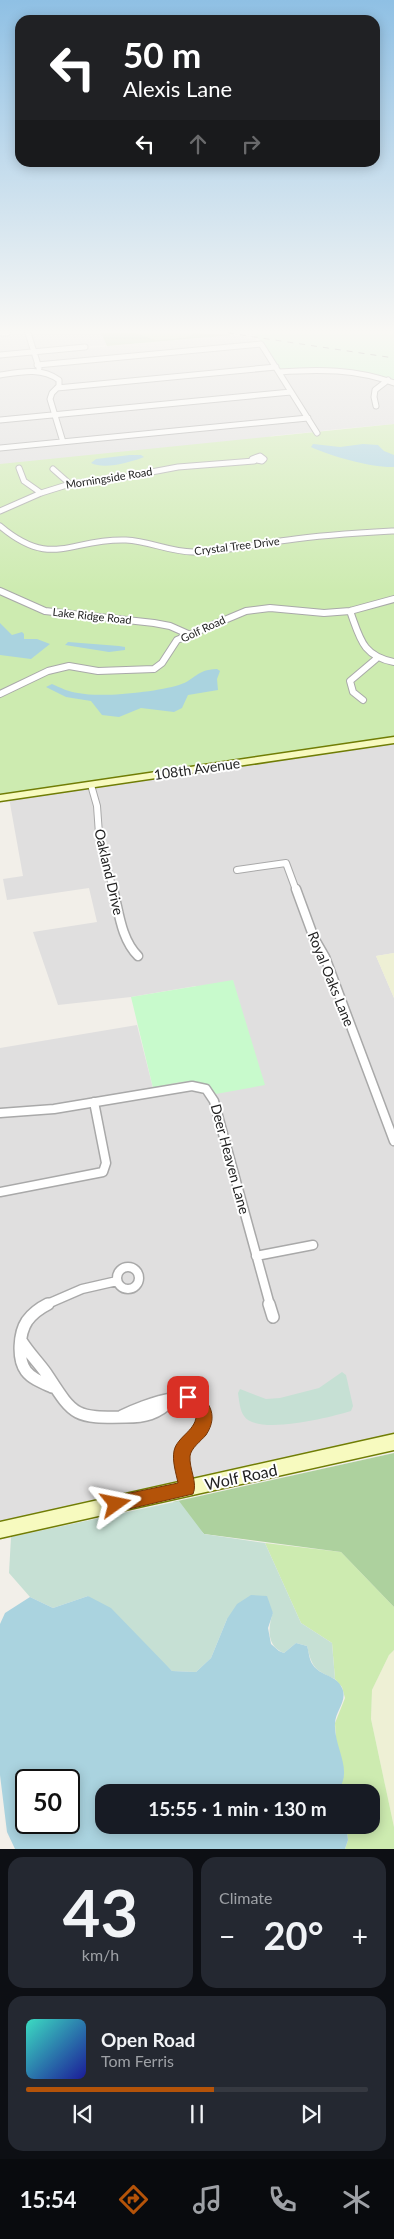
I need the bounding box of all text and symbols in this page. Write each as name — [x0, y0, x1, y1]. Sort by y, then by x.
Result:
text: 50 m — [123, 33, 201, 75]
icon: left — [40, 35, 105, 100]
text: Alexis Lane — [123, 75, 232, 102]
icon: left — [131, 130, 159, 158]
icon: ahead — [184, 130, 212, 158]
icon: right — [237, 130, 265, 158]
street label: Morningside Road — [65, 464, 153, 491]
street label: Crystal Tree Drive — [194, 534, 281, 557]
street label: Lake Ridge Road — [52, 605, 132, 626]
street label: Golf Road — [178, 613, 227, 645]
street label: 108th Avenue — [153, 754, 241, 783]
street label: Oakland Drive — [91, 827, 128, 917]
street label: Royal Oaks Lane — [305, 929, 358, 1029]
street label: Deer Heaven Lane — [208, 1102, 253, 1216]
pin — [167, 1376, 209, 1418]
icon: arrive — [174, 1383, 202, 1411]
street label: Wolf Road — [203, 1460, 279, 1493]
position arrow — [89, 1477, 141, 1529]
speed limit sign: 50 — [15, 1769, 80, 1834]
text: 15:55 · 1 min · 130 m — [148, 1797, 327, 1820]
text: 43 — [63, 1873, 138, 1951]
text: Climate — [219, 1888, 272, 1907]
text: 20° — [264, 1912, 323, 1958]
text: − — [219, 1919, 235, 1953]
text: + — [352, 1919, 368, 1953]
text: km/h — [82, 1945, 119, 1964]
text: Open Road — [101, 2028, 195, 2051]
text: Tom Ferris — [101, 2051, 174, 2070]
icon: previous — [69, 2100, 97, 2128]
icon: pause — [183, 2100, 211, 2128]
icon: next — [297, 2100, 325, 2128]
icon: directions — [116, 2182, 151, 2217]
icon: music — [190, 2182, 225, 2217]
icon: phone — [265, 2182, 300, 2217]
icon: climate — [339, 2182, 374, 2217]
text: 15:54 — [20, 2186, 76, 2213]

